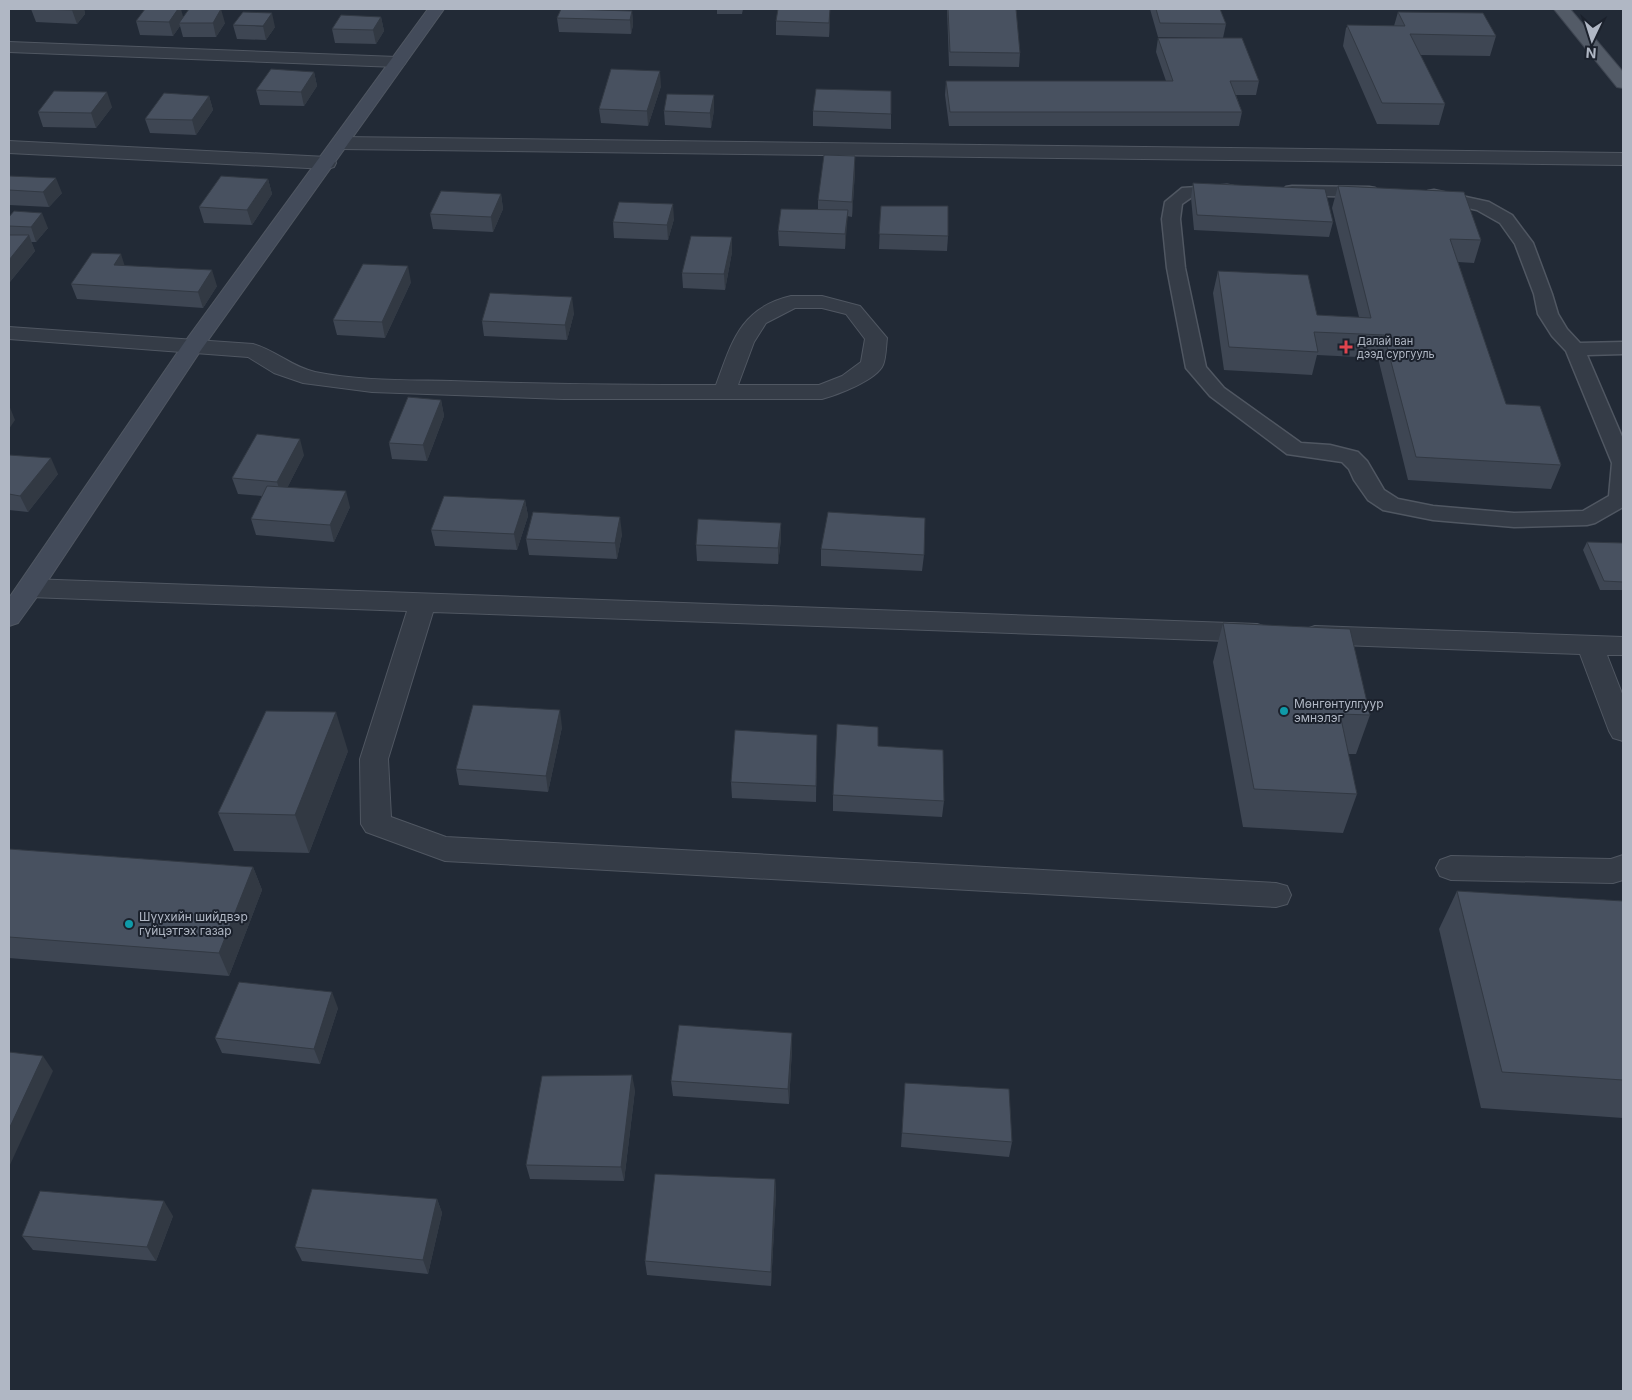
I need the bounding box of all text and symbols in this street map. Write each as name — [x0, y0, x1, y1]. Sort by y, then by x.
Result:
north arrow — [1567, 15, 1617, 65]
text: N — [1585, 45, 1597, 62]
place label: Далай ван дээд сургууль — [1357, 334, 1435, 361]
marker: Далай ван дээд сургууль — [1339, 340, 1353, 354]
place label: Мөнгөнтулгуур эмнэлэг — [1294, 696, 1384, 725]
marker: Мөнгөнтулгуур эмнэлэг — [1278, 705, 1290, 717]
place label: Шүүхийн шийдвэр гүйцэтгэх газар — [139, 909, 248, 938]
marker: Шүүхийн шийдвэр гүйцэтгэх газар — [123, 918, 135, 930]

